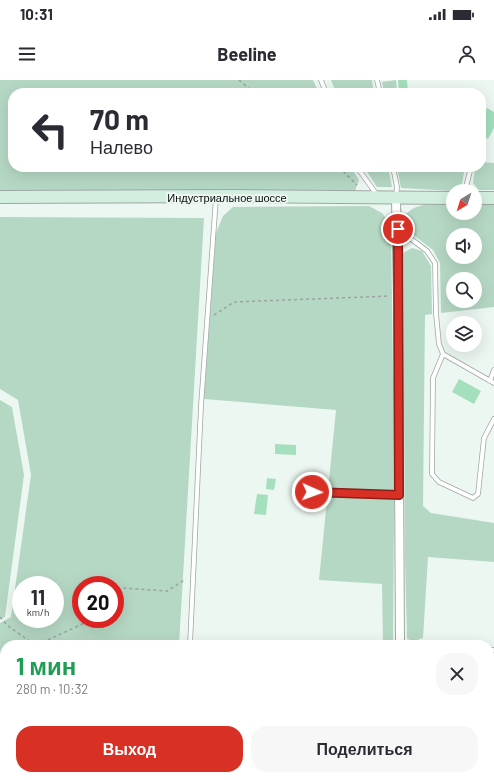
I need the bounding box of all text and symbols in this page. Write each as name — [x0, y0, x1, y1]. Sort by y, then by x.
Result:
text: 10:31 — [20, 5, 53, 23]
icon: menu — [16, 43, 38, 65]
text: Beeline — [217, 43, 277, 65]
icon: person — [456, 43, 478, 65]
text: 70 m — [90, 102, 149, 136]
icon: left — [24, 104, 76, 156]
text: Налево — [90, 136, 153, 158]
north arrow — [446, 184, 482, 220]
map controls — [446, 184, 482, 352]
street label: Индустриальное шоссе — [167, 191, 287, 204]
pin — [381, 212, 415, 246]
icon: arrive — [387, 218, 409, 240]
button: sound — [446, 228, 482, 264]
button: search — [446, 272, 482, 308]
button: layers — [446, 316, 482, 352]
position arrow — [291, 471, 333, 513]
speed limit sign: 20 — [72, 576, 124, 628]
text: 11 — [31, 585, 45, 609]
text: km/h — [27, 606, 49, 618]
text: 1 мин — [16, 651, 76, 680]
button: close — [436, 653, 478, 695]
text: 280 m · 10:32 — [16, 681, 88, 697]
button: Выход — [16, 726, 243, 772]
button: Поделиться — [251, 726, 478, 772]

